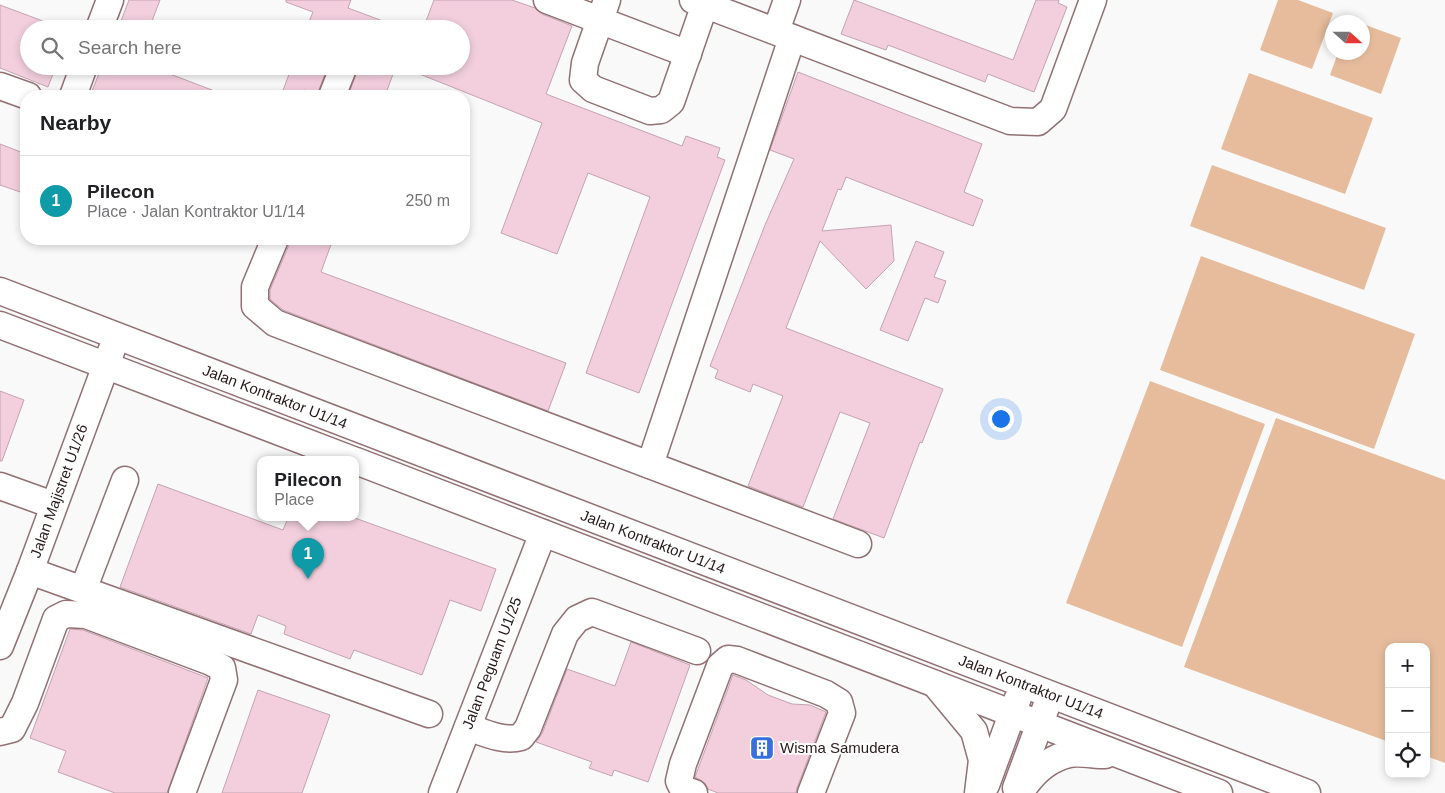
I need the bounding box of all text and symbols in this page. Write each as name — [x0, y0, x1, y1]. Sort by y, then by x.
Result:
north arrow — [1325, 15, 1370, 60]
search box — [20, 20, 470, 75]
icon: search — [38, 34, 66, 62]
text: Search here — [78, 37, 182, 58]
text: Nearby — [40, 111, 111, 134]
text: Pilecon — [87, 181, 155, 202]
text: 1 — [52, 192, 60, 209]
text: 250 m — [406, 192, 450, 209]
text: Place · Jalan Kontraktor U1/14 — [87, 203, 305, 220]
street label: Jalan Kontraktor U1/14 — [201, 361, 350, 432]
your location — [988, 406, 1014, 432]
street label: Jalan Majistret U1/26 — [26, 422, 91, 560]
popup — [257, 456, 359, 521]
text: Pilecon — [274, 469, 342, 490]
text: Place — [274, 491, 314, 508]
street label: Jalan Kontraktor U1/14 — [579, 506, 728, 577]
pin: 1 — [292, 538, 324, 579]
street label: Jalan Peguam U1/25 — [458, 594, 525, 731]
map controls — [1385, 643, 1430, 778]
button: + — [1385, 643, 1430, 688]
street label: Jalan Kontraktor U1/14 — [957, 651, 1106, 722]
button: − — [1385, 688, 1430, 733]
button: locate — [1385, 733, 1430, 778]
building icon: Wisma Samudera — [749, 735, 775, 761]
place label: Wisma Samudera — [780, 739, 900, 756]

